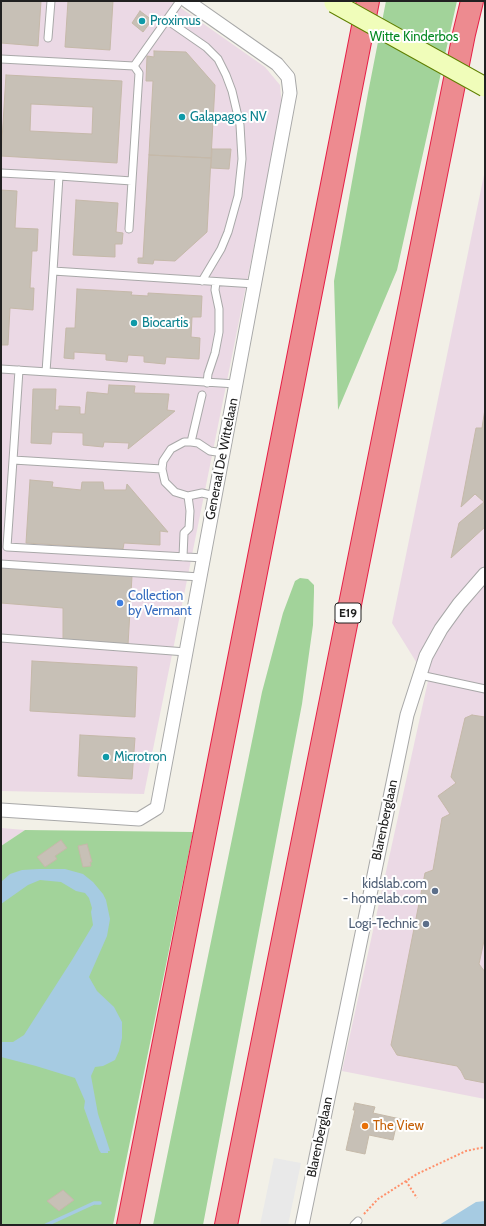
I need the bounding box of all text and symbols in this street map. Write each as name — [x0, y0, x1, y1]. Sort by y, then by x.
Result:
place label: Proximus — [150, 13, 201, 29]
marker: Proximus — [137, 16, 147, 26]
park label: Witte Kinderbos — [370, 29, 458, 45]
place label: Galapagos NV — [190, 109, 267, 125]
marker: Galapagos NV — [177, 112, 187, 122]
place label: Biocartis — [142, 315, 188, 331]
marker: Biocartis — [129, 318, 139, 328]
street label: Generaal De Wittelaan — [203, 397, 241, 521]
place label: Collection by Vermant — [128, 588, 192, 619]
marker: Collection by Vermant — [115, 598, 125, 608]
road number: E19 — [335, 603, 361, 623]
place label: Microtron — [114, 749, 167, 765]
marker: Microtron — [101, 752, 111, 762]
street label: Blarenberglaan — [369, 778, 401, 862]
place label: kidslab.com - homelab.com — [343, 876, 427, 907]
marker: kidslab.com - homelab.com — [430, 886, 440, 896]
place label: Logi-Technic — [349, 916, 418, 932]
marker: Logi-Technic — [421, 919, 431, 929]
street label: Blarenberglaan — [304, 1095, 336, 1179]
place label: The View — [373, 1118, 424, 1134]
marker: The View — [360, 1121, 370, 1131]

